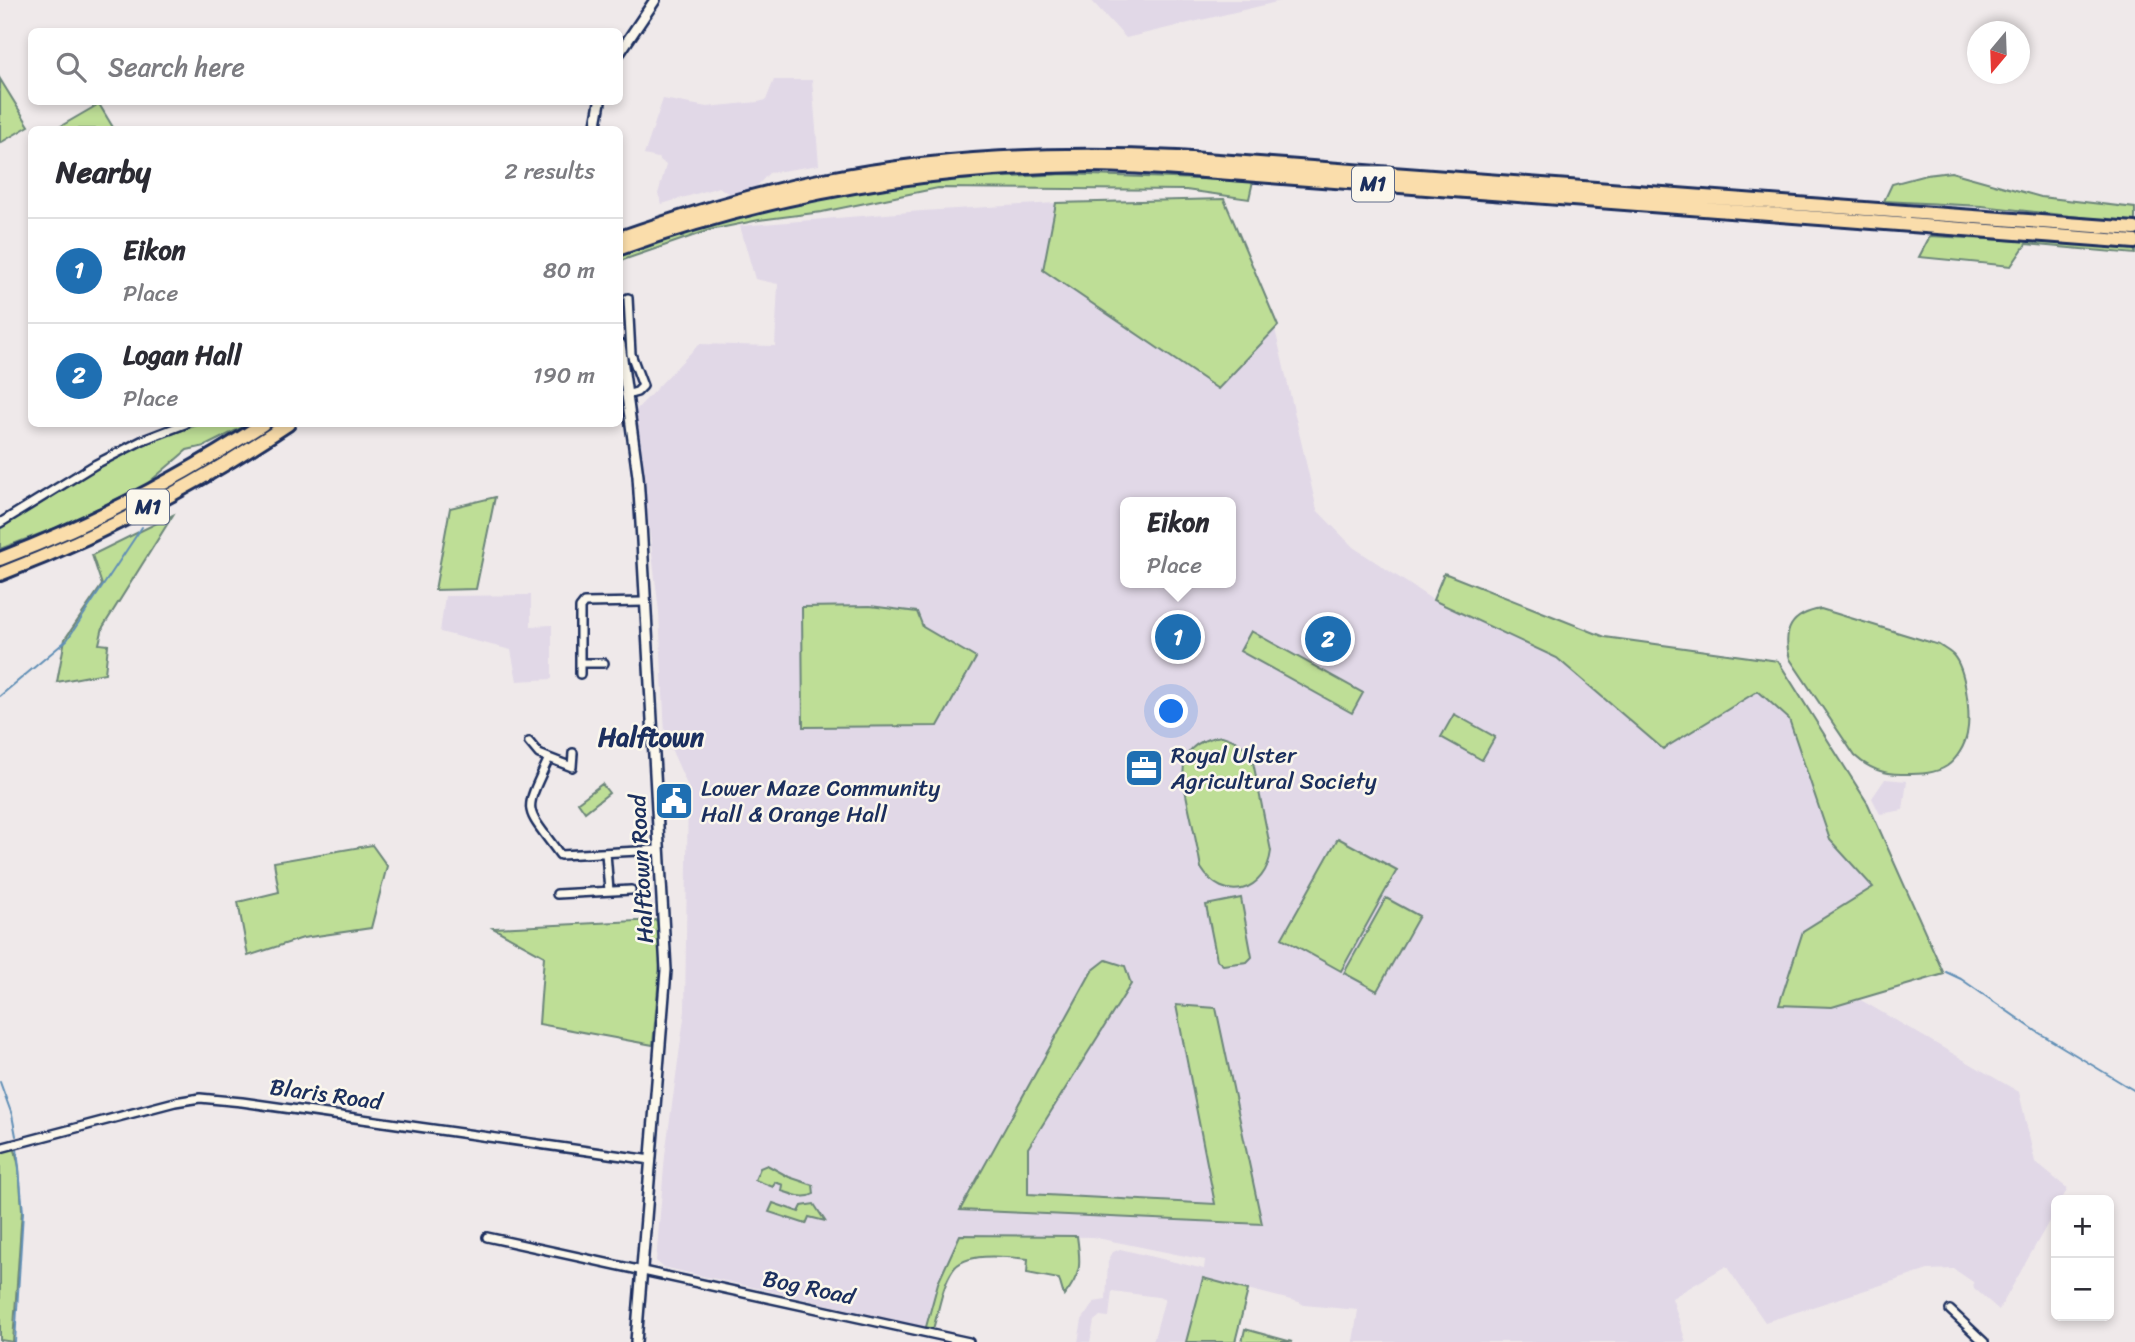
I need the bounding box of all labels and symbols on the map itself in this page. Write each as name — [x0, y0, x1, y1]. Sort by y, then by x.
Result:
north arrow — [1967, 21, 2030, 84]
road number: M1 — [1352, 166, 1394, 202]
road number: M1 — [127, 490, 169, 524]
pin: 1 — [1155, 611, 1201, 663]
pin: 2 — [1305, 613, 1351, 665]
your location — [1154, 694, 1188, 728]
district label: Halftown — [598, 714, 705, 760]
place label: Royal Ulster Agricultural Society — [1170, 735, 1377, 802]
office icon: Royal Ulster Agricultural Society — [1123, 747, 1165, 789]
place label: Lower Maze Community Hall & Orange Hall — [701, 768, 940, 835]
public building icon: Lower Maze Community Hall & Orange Hall — [653, 780, 695, 822]
street label: Halftown Road — [617, 792, 666, 944]
street label: Blaris Road — [267, 1066, 386, 1123]
street label: Bog Road — [759, 1258, 861, 1318]

